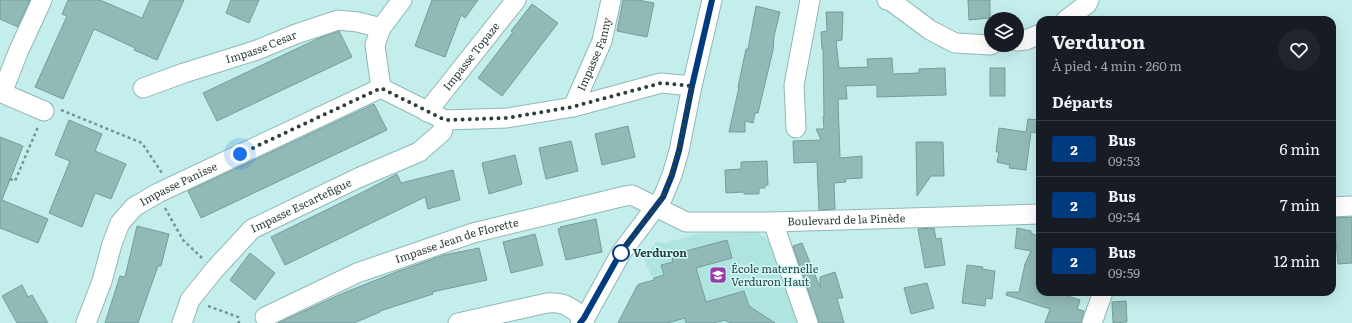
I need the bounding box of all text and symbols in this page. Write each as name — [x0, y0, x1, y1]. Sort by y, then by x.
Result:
map controls — [984, 12, 1024, 52]
button: layers — [984, 12, 1024, 52]
street label: Impasse Fanny — [572, 15, 614, 93]
street label: Impasse Topaze — [438, 18, 503, 93]
street label: Impasse Cesar — [223, 25, 299, 66]
text: Verduron — [1052, 27, 1145, 55]
button: heart — [1278, 29, 1320, 71]
text: À pied · 4 min · 260 m — [1052, 56, 1182, 75]
text: Départs — [1052, 90, 1112, 113]
text: Bus — [1108, 128, 1136, 151]
text: 6 min — [1279, 137, 1320, 160]
text: 2 — [1070, 139, 1078, 159]
your location — [230, 144, 250, 164]
text: 09:53 — [1108, 151, 1140, 170]
street label: Impasse Panisse — [136, 157, 220, 209]
street label: Impasse Escartefigue — [247, 173, 354, 236]
text: Bus — [1108, 184, 1136, 207]
text: 7 min — [1280, 193, 1320, 216]
text: 2 — [1070, 195, 1078, 215]
text: 09:54 — [1108, 207, 1140, 226]
street label: Boulevard de la Pinède — [787, 209, 906, 229]
street label: Impasse Jean de Florette — [393, 213, 520, 266]
text: Bus — [1108, 240, 1136, 263]
marker: Verduron — [612, 244, 630, 262]
place label: Verduron — [633, 244, 687, 260]
text: 12 min — [1274, 249, 1320, 272]
text: 2 — [1070, 251, 1078, 271]
place label: École maternelle Verduron Haut — [731, 260, 819, 289]
text: 09:59 — [1108, 263, 1140, 282]
school or university icon: École maternelle Verduron Haut — [708, 265, 728, 285]

